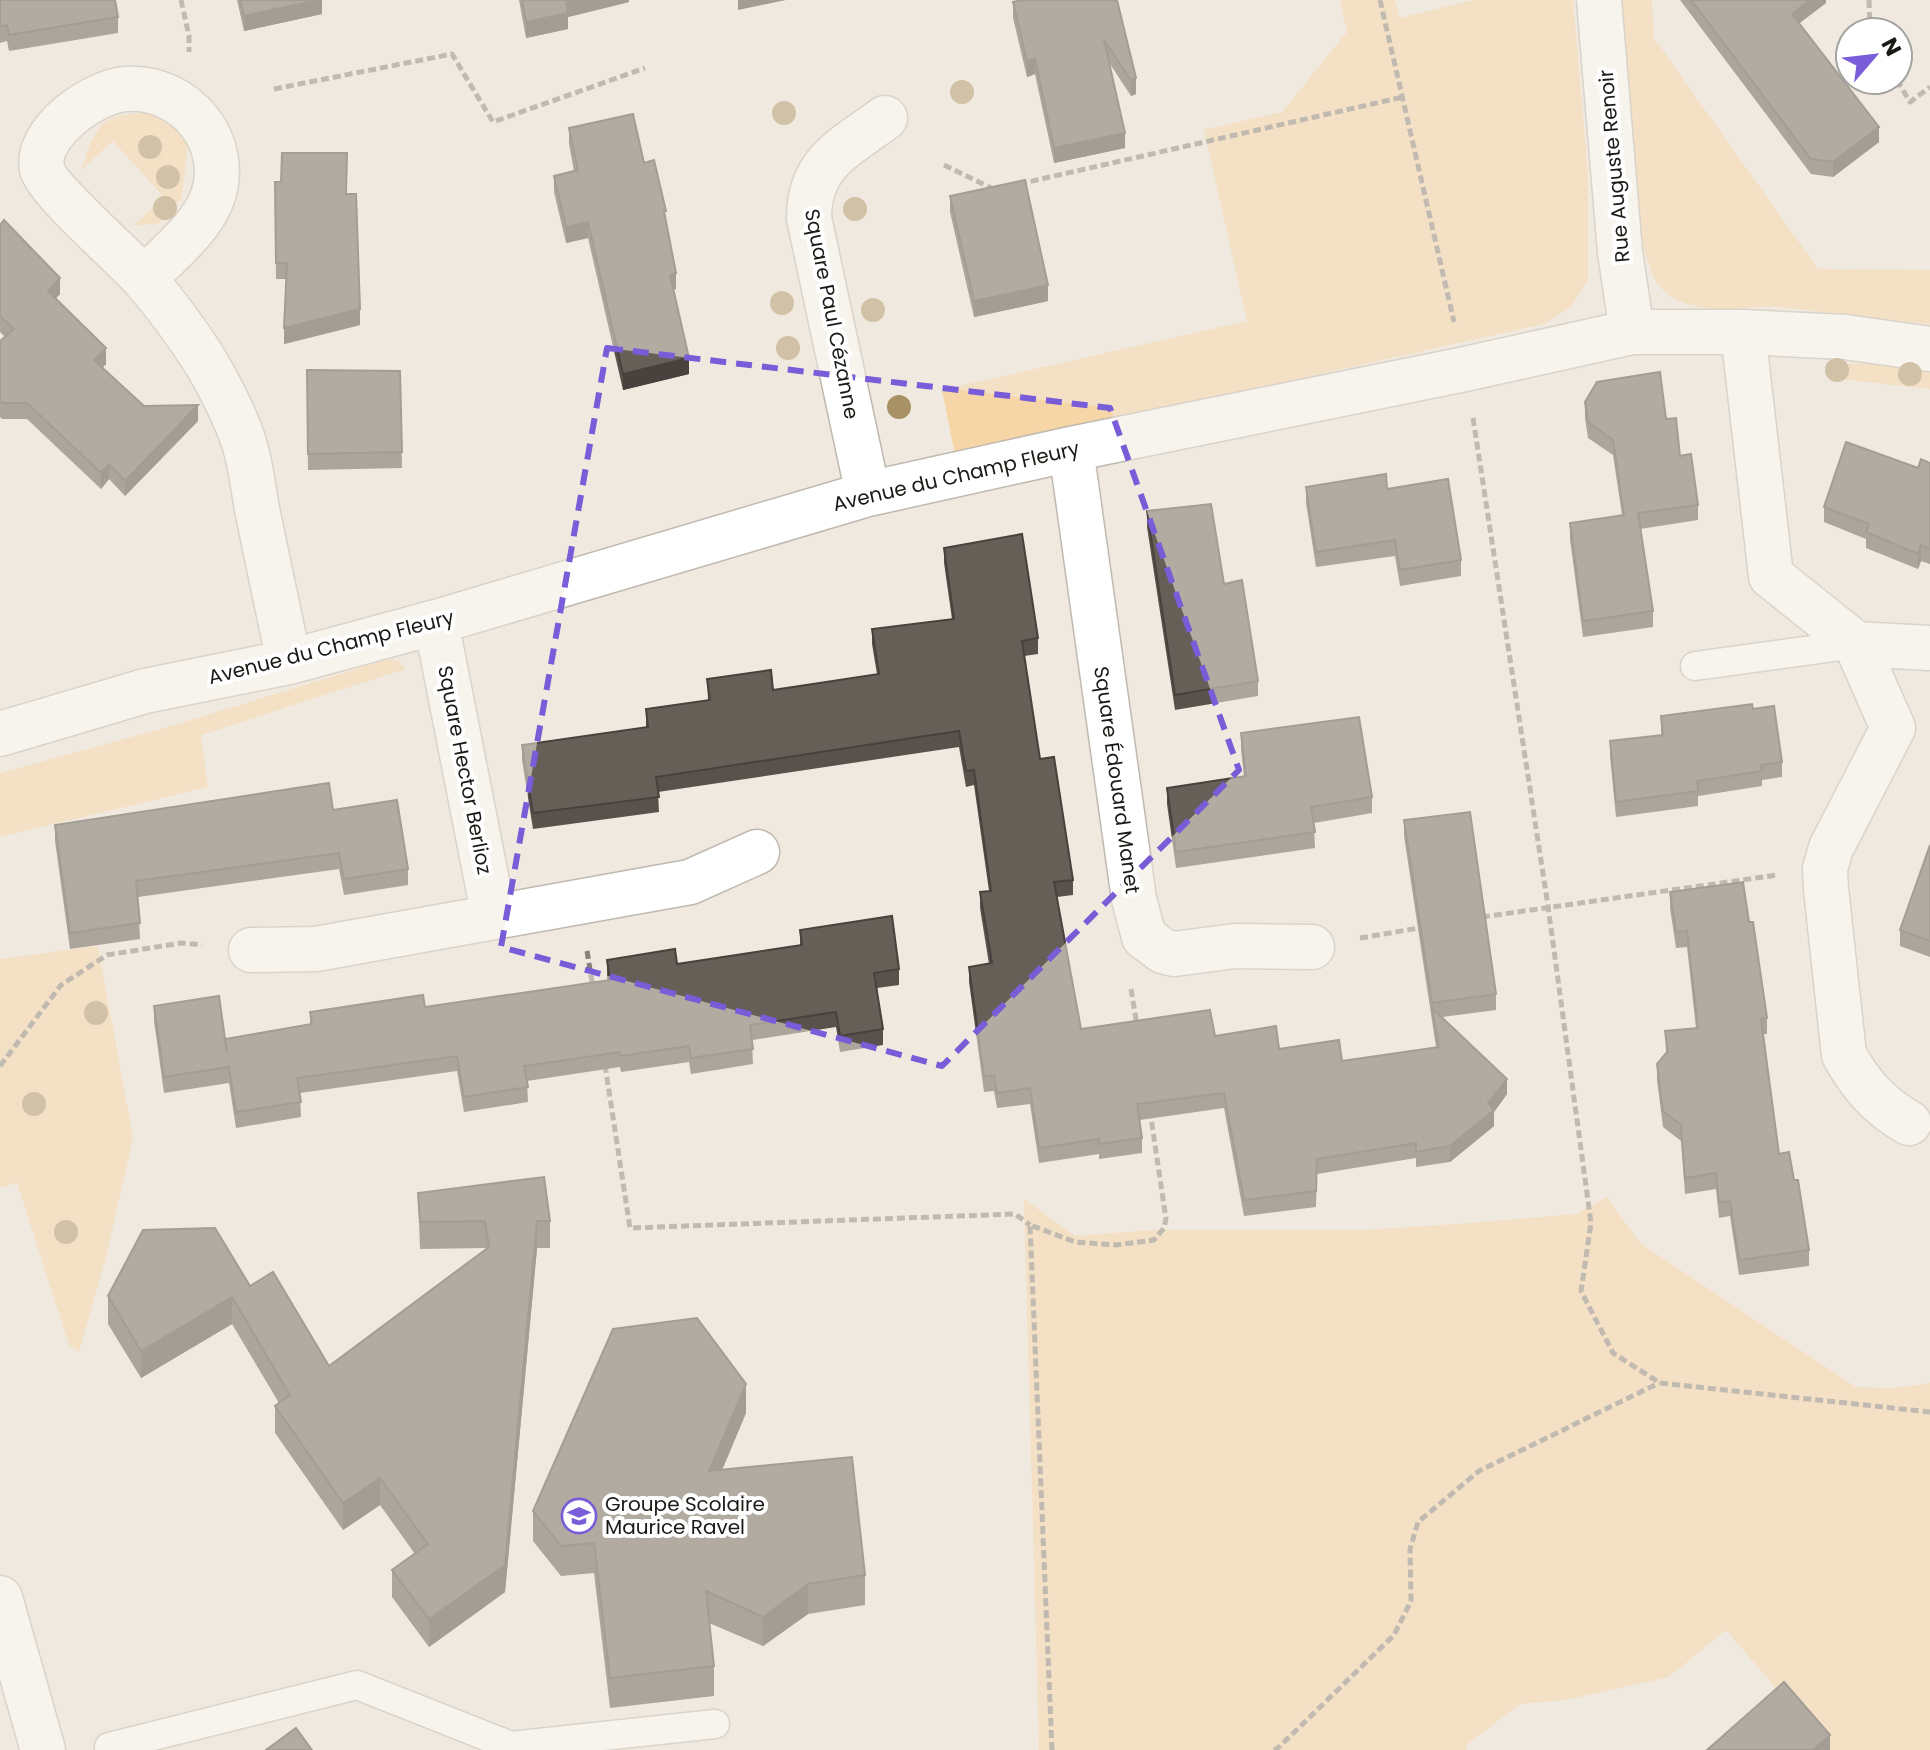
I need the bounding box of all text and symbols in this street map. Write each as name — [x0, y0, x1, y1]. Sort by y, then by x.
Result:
north arrow — [1834, 16, 1914, 96]
text: N — [1874, 32, 1909, 61]
street label: Rue Auguste Renoir — [1592, 68, 1636, 264]
street label: Square Paul Cézanne — [798, 207, 866, 421]
street label: Avenue du Champ Fleury — [830, 434, 1082, 518]
street label: Avenue du Champ Fleury — [205, 603, 457, 691]
street label: Square Hector Berlioz — [431, 663, 499, 877]
street label: Square Édouard Manet — [1087, 665, 1147, 895]
place label: Groupe Scolaire Maurice Ravel — [605, 1490, 765, 1541]
school or university icon: Groupe Scolaire Maurice Ravel — [560, 1497, 598, 1535]

